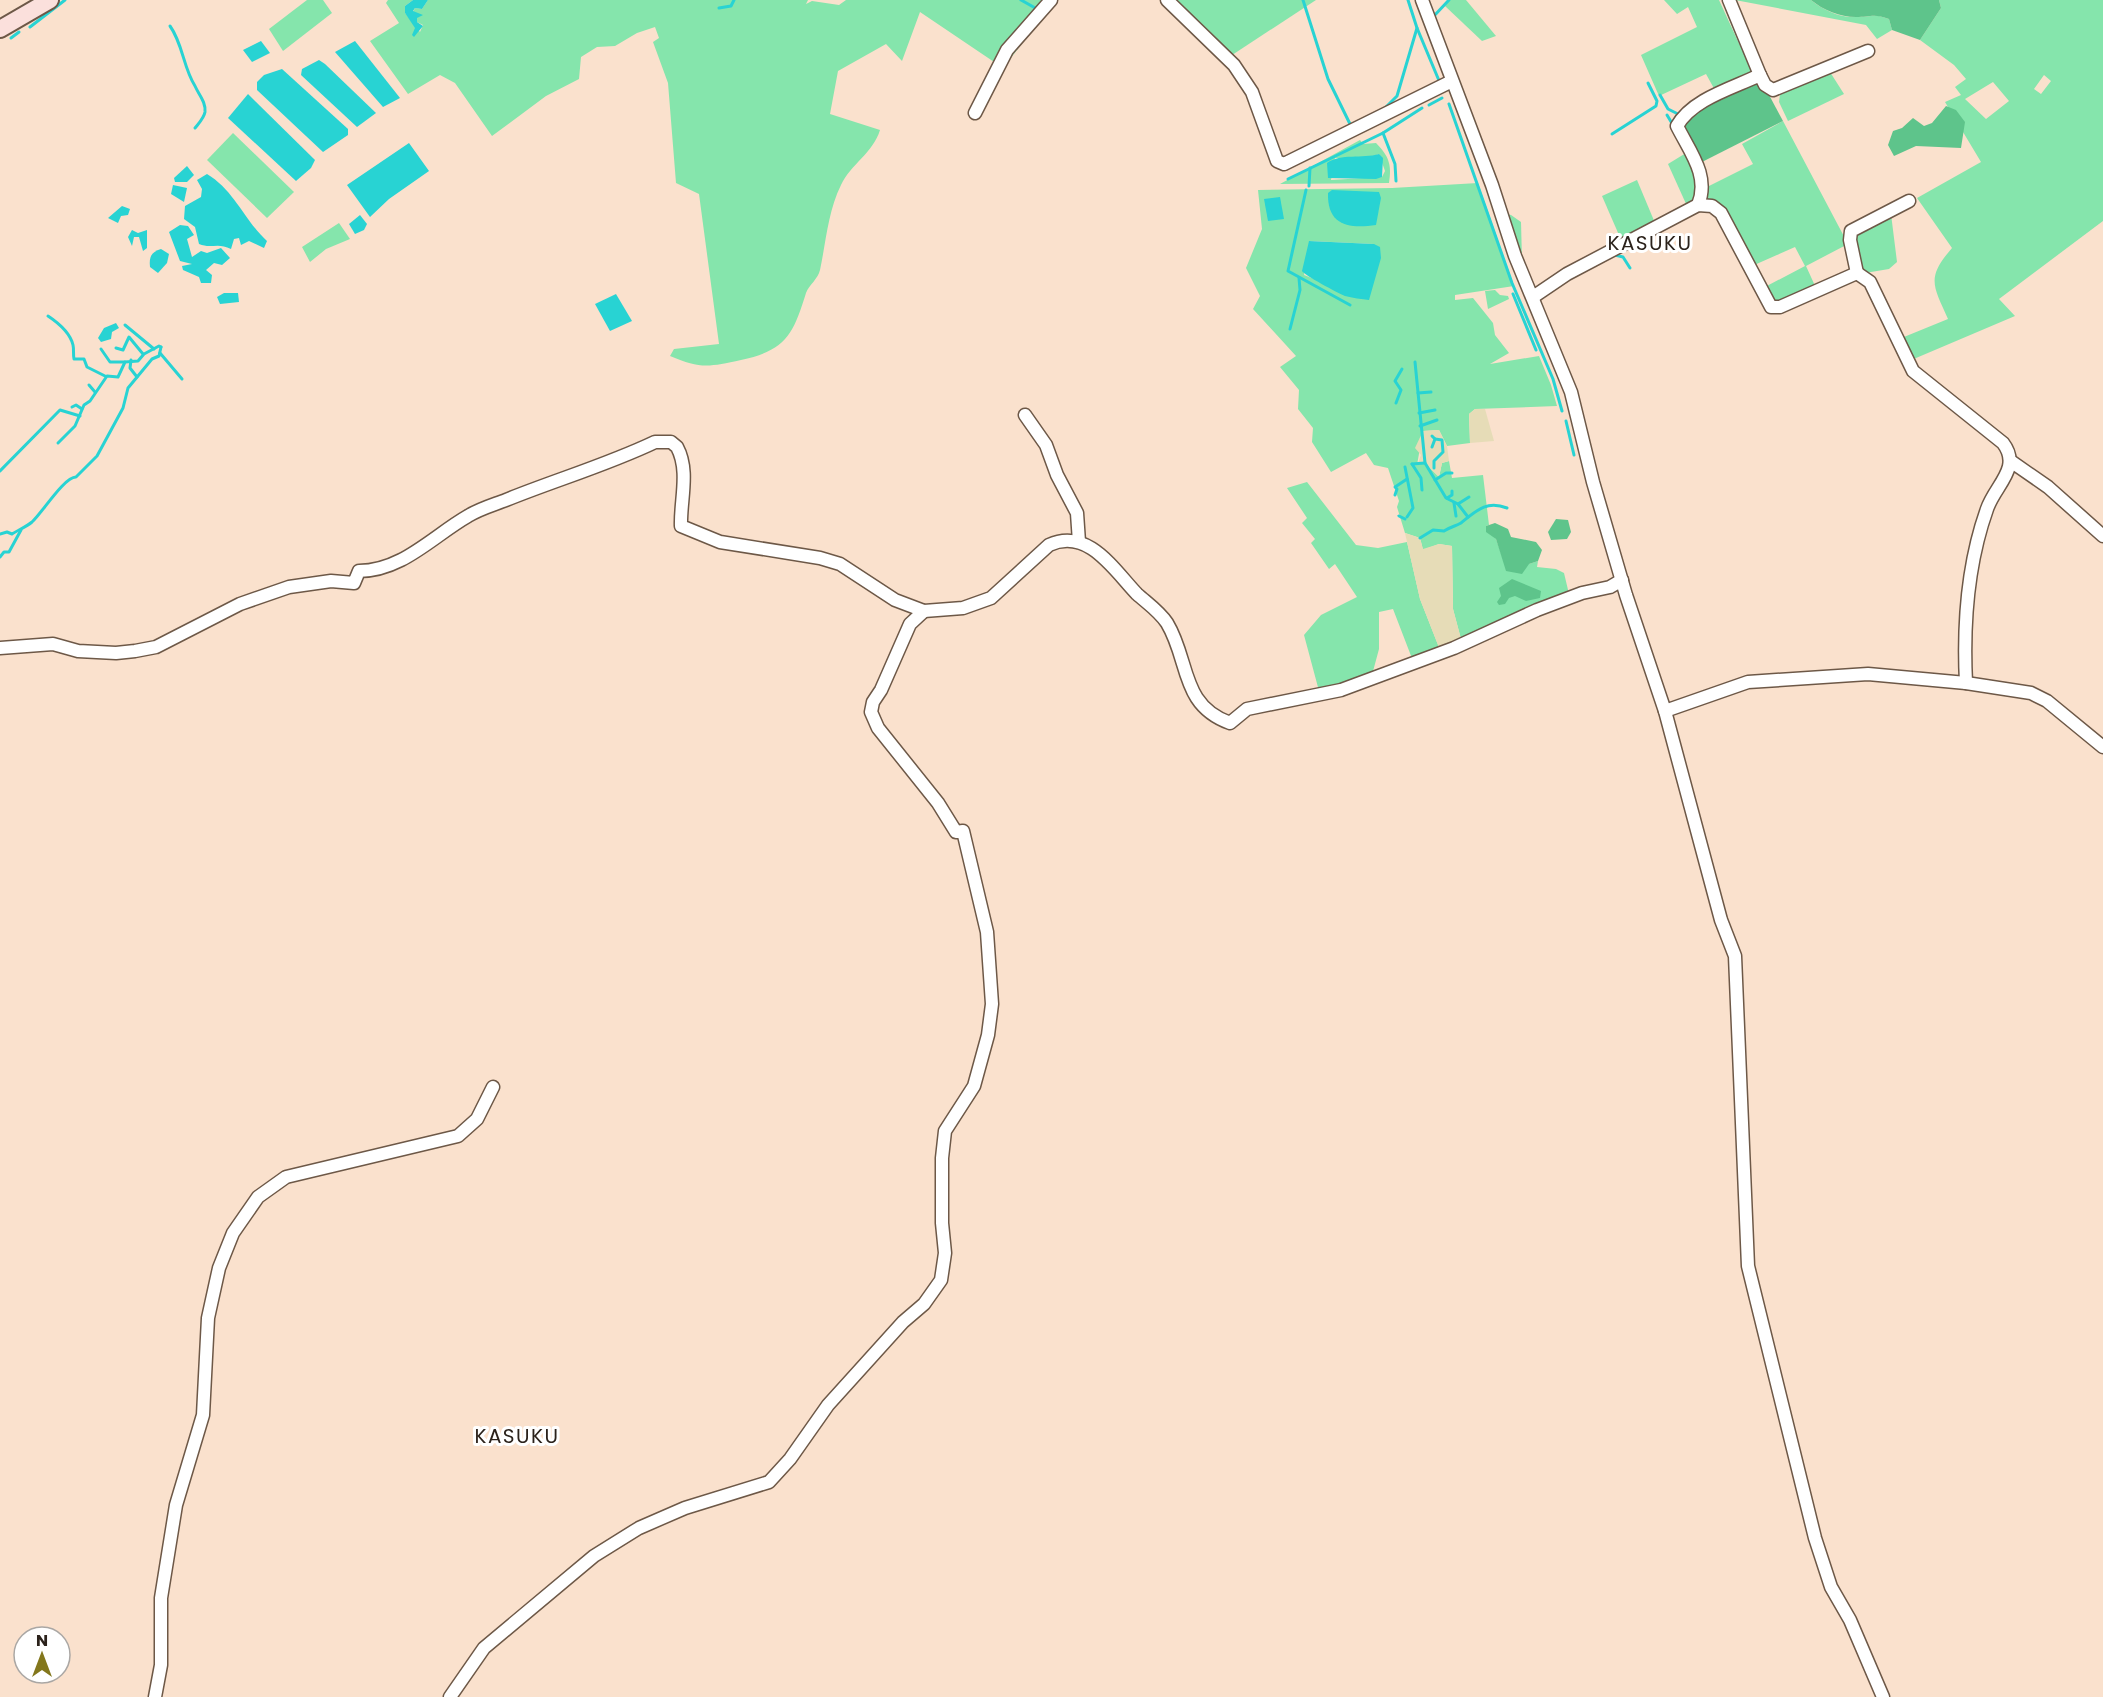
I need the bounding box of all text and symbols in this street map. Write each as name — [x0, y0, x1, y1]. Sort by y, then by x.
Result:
district label: KASUKU — [1607, 229, 1693, 257]
district label: KASUKU — [474, 1422, 560, 1450]
north arrow — [12, 1625, 72, 1685]
text: N — [36, 1629, 48, 1652]

